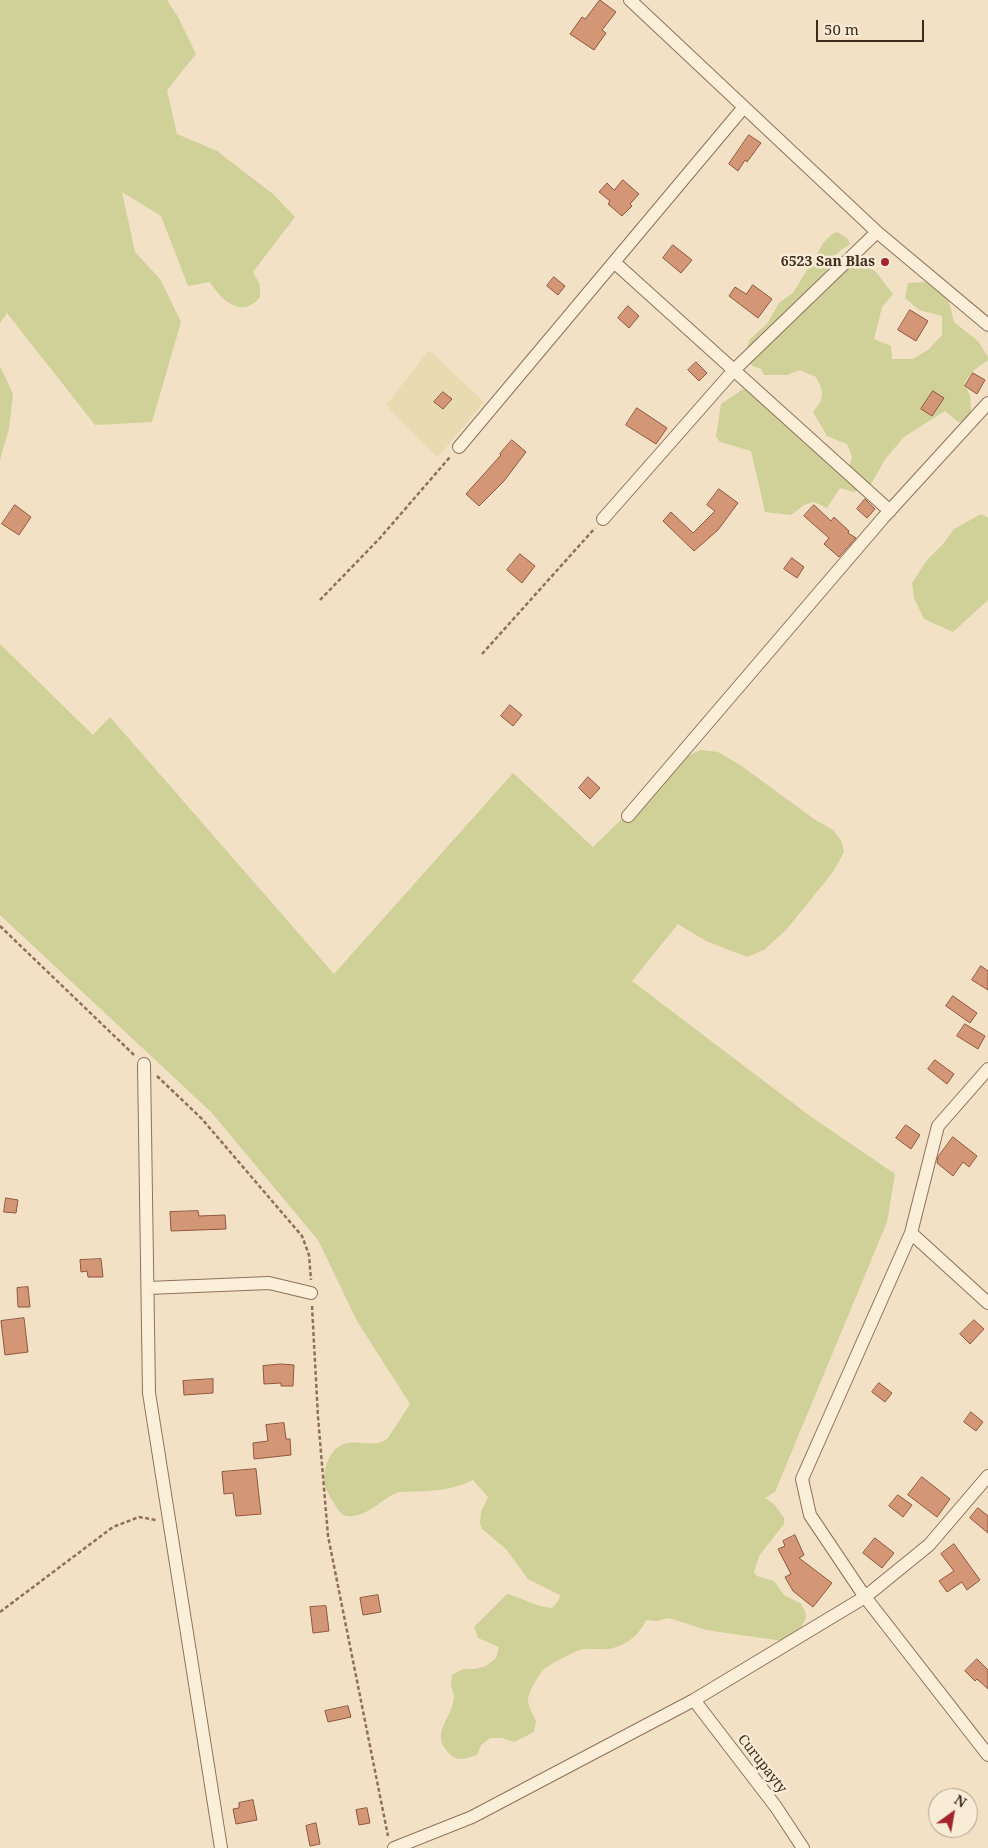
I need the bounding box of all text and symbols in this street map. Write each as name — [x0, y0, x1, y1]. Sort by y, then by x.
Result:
scale bar — [818, 10, 926, 42]
text: 50 m — [824, 19, 859, 39]
place label: 6523 San Blas — [781, 254, 875, 270]
marker: 6523 San Blas — [879, 256, 891, 268]
street label: Curupayty — [734, 1731, 790, 1797]
north arrow — [928, 1788, 978, 1838]
text: N — [951, 1790, 970, 1812]

